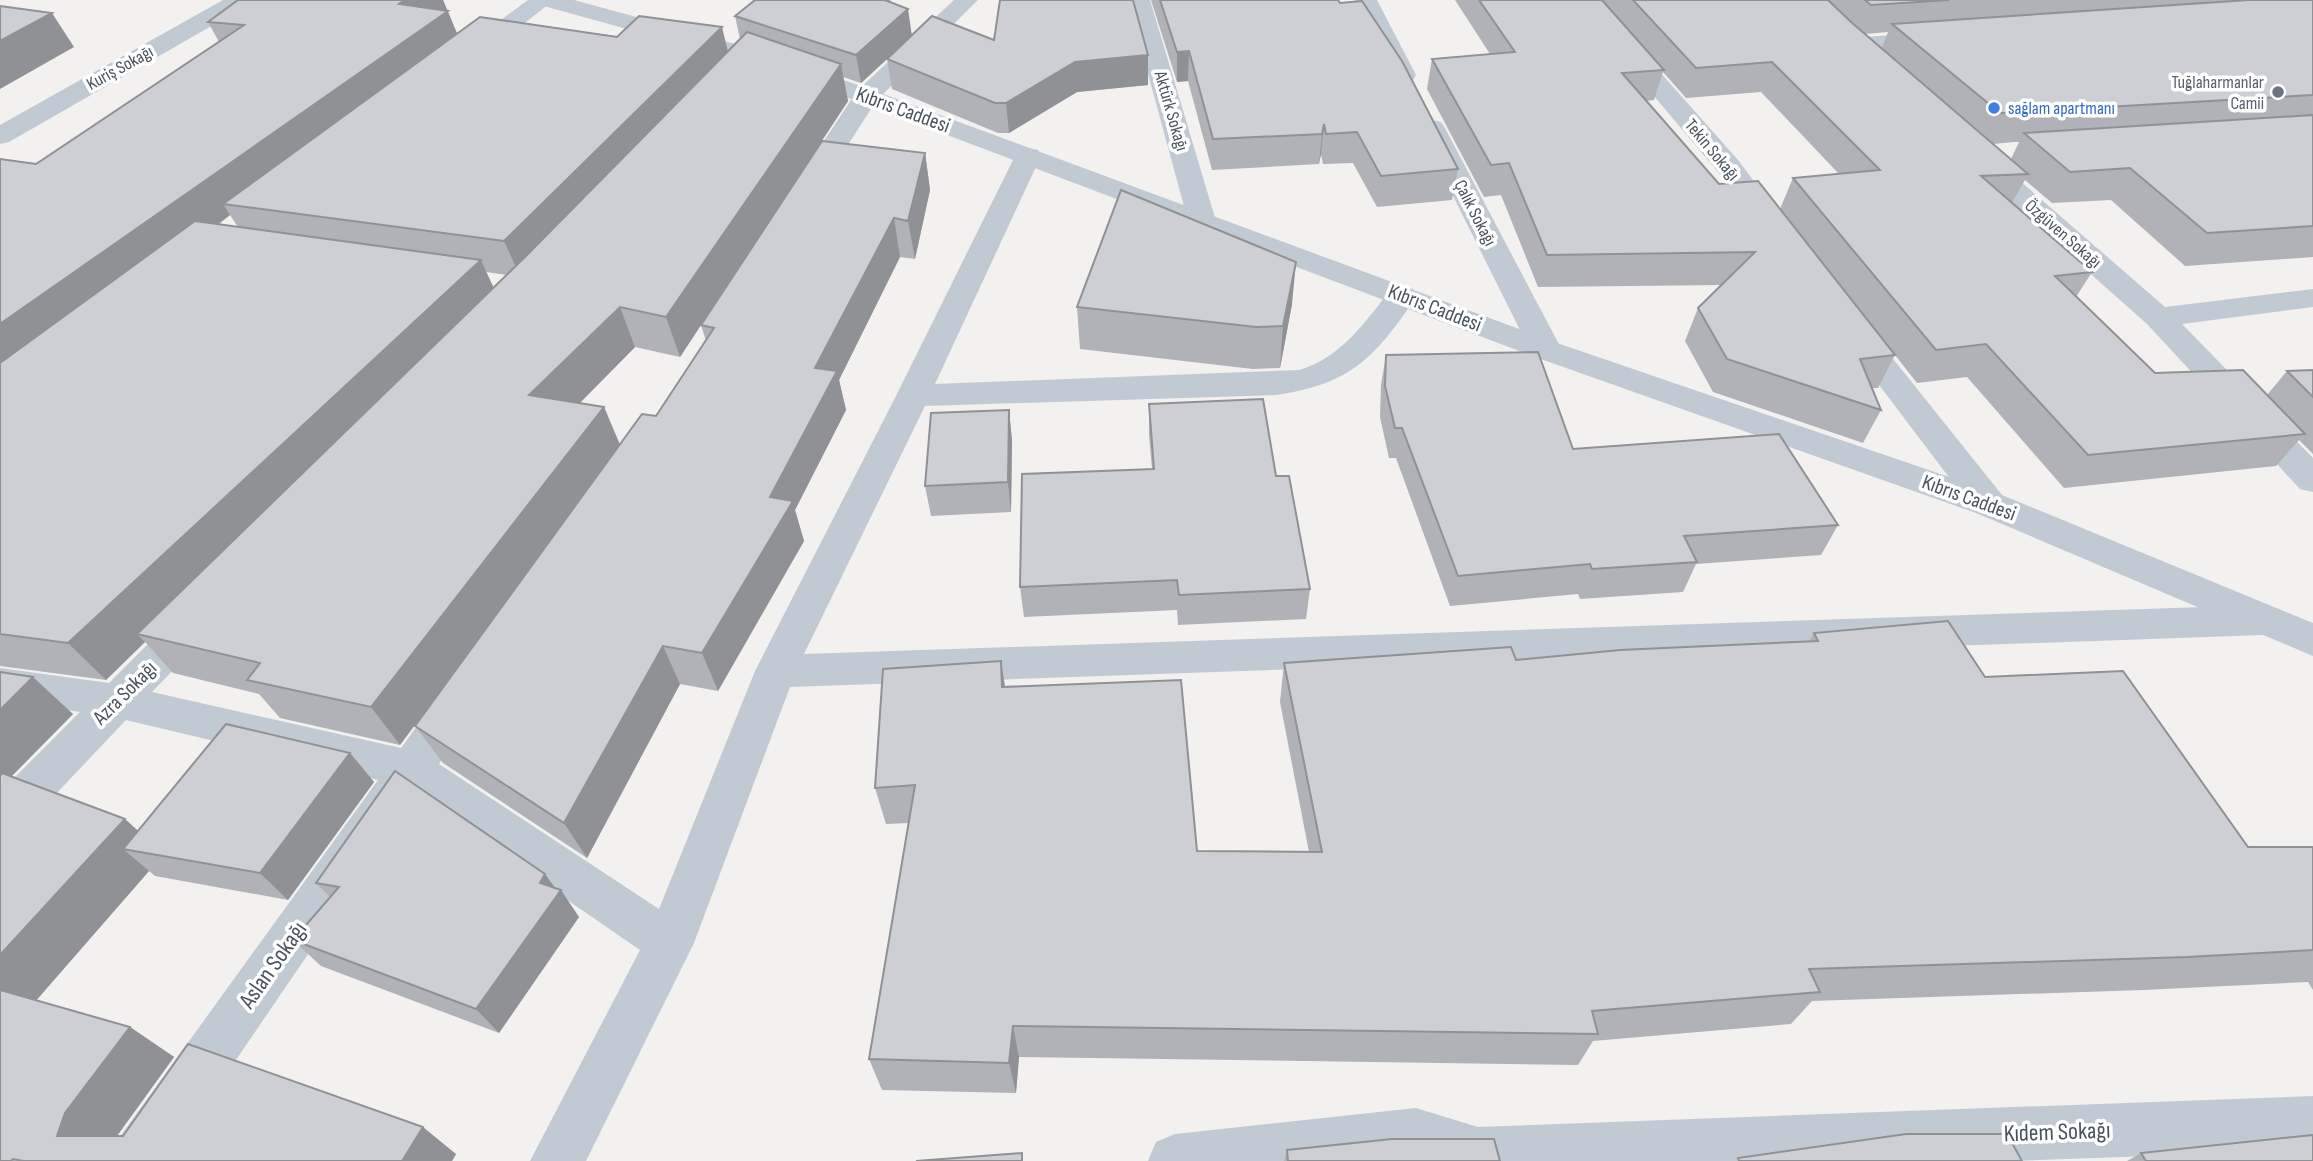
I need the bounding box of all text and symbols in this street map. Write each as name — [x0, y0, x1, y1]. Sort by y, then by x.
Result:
street label: Kuriş Sokağı — [83, 41, 157, 95]
street label: Aktürk Sokağı — [1149, 68, 1192, 153]
place label: Tuğlaharmanlar Camii — [2172, 72, 2264, 114]
street label: Kıbrıs Caddesi — [853, 81, 953, 139]
marker: Tuğlaharmanlar Camii — [2270, 84, 2286, 100]
place label: sağlam apartmanı — [2008, 98, 2115, 119]
marker: sağlam apartmanı — [1986, 100, 2002, 116]
street label: Tekin Sokağı — [1680, 115, 1744, 185]
street label: Çalık Sokağı — [1449, 176, 1501, 250]
street label: Özgüven Sokağı — [2021, 195, 2105, 273]
street label: Kıbrıs Caddesi — [1385, 279, 1485, 337]
street label: Kıbrıs Caddesi — [1919, 469, 2019, 527]
street label: Azra Sokağı — [87, 656, 162, 731]
street label: Aslan Sokağı — [232, 916, 313, 1015]
street label: Kıdem Sokağı — [2003, 1116, 2111, 1148]

